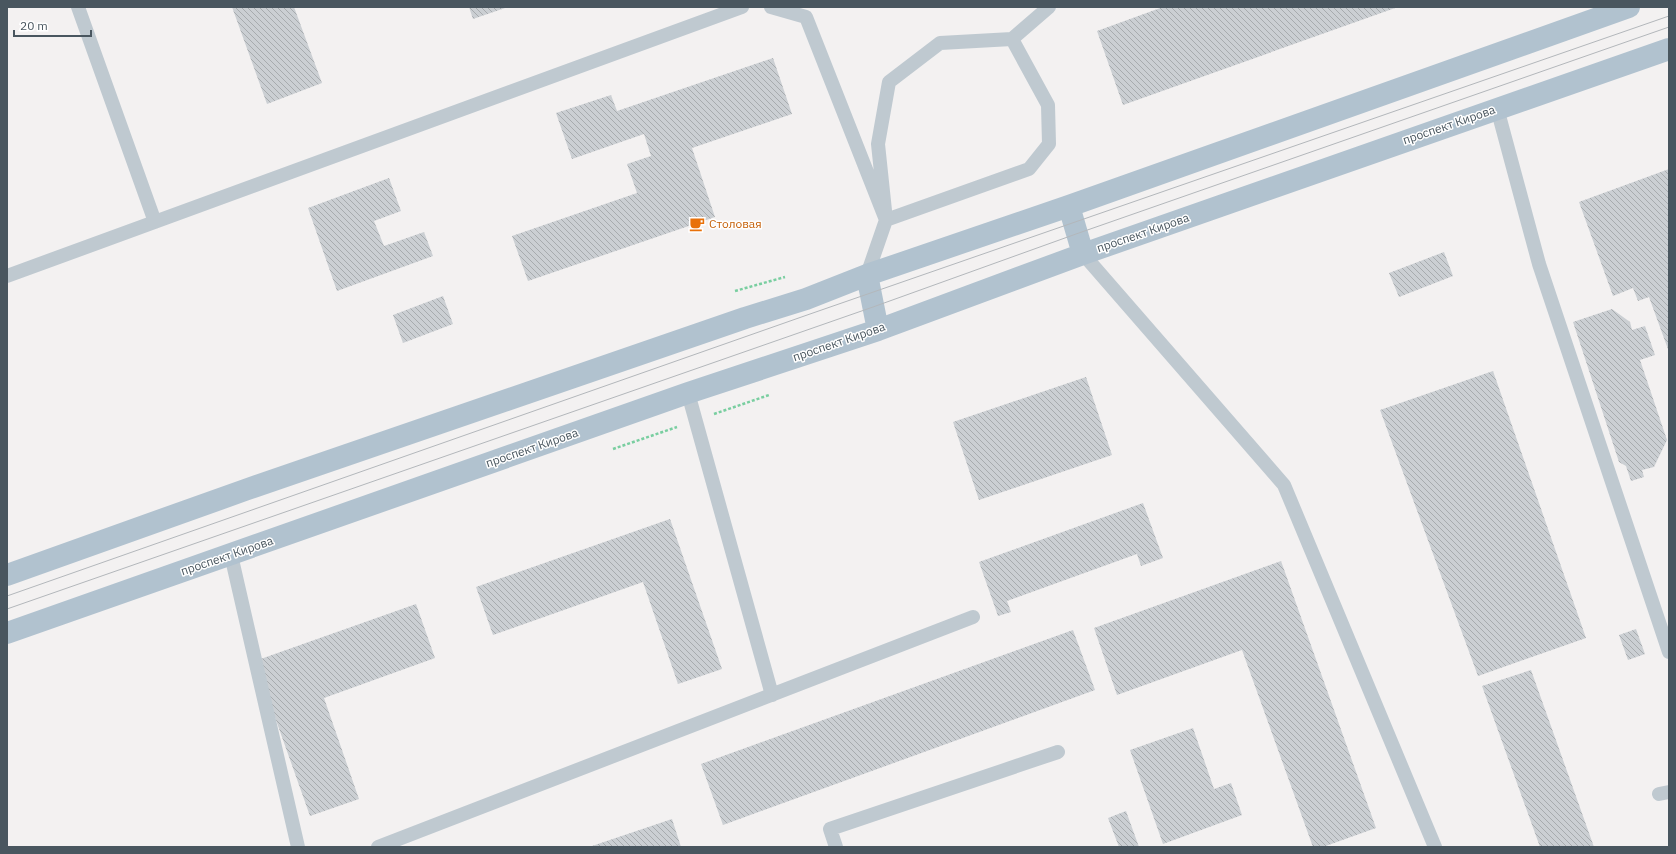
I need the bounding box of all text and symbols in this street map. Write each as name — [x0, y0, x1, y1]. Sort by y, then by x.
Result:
scale bar — [14, 12, 91, 38]
text: 20 m — [20, 18, 48, 33]
street label: проспект Кирова — [1401, 101, 1498, 147]
street label: проспект Кирова — [1095, 209, 1192, 255]
cafe icon: Столовая — [688, 215, 706, 233]
place label: Столовая — [709, 216, 762, 231]
street label: проспект Кирова — [791, 318, 888, 364]
street label: проспект Кирова — [484, 424, 581, 470]
street label: проспект Кирова — [179, 532, 276, 578]

